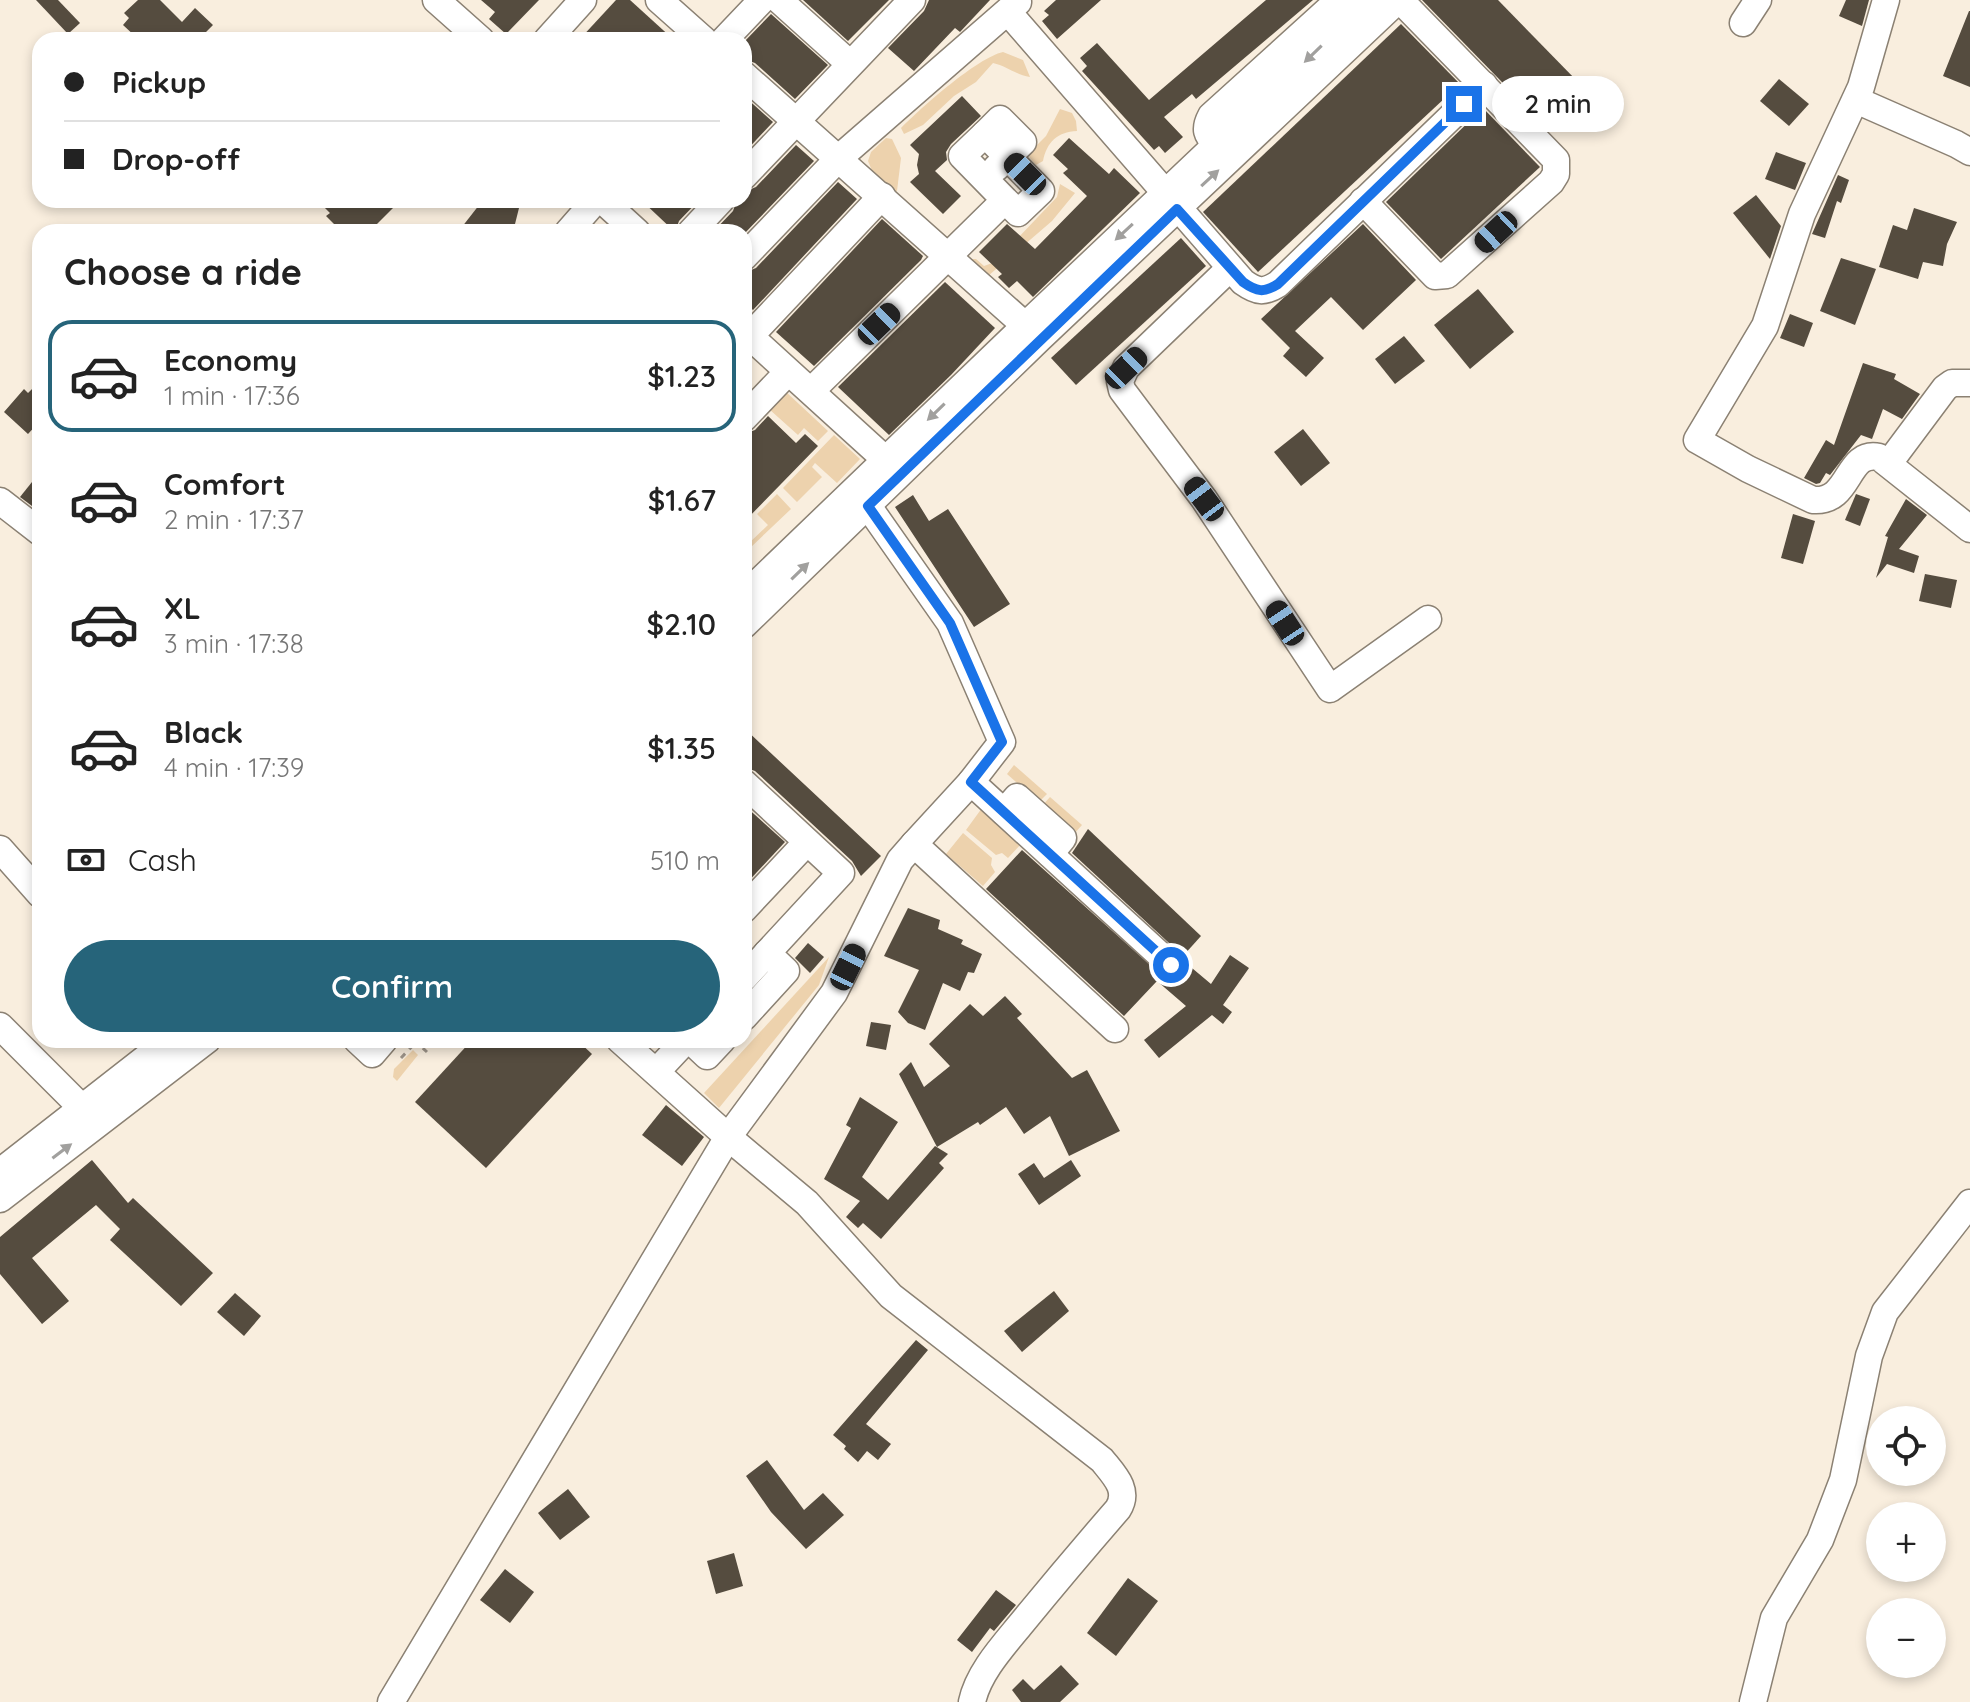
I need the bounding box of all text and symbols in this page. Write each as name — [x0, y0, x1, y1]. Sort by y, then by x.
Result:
one-way arrow — [1304, 44, 1323, 62]
text: Pickup — [112, 63, 206, 101]
callout: 2 min — [1492, 76, 1624, 132]
route end — [1446, 86, 1482, 122]
text: 2 min — [1524, 87, 1592, 120]
text: Drop-off — [112, 140, 240, 178]
car — [1000, 149, 1050, 199]
one-way arrow — [1200, 170, 1219, 188]
car — [1470, 207, 1522, 257]
one-way arrow — [1115, 223, 1134, 241]
text: Choose a ride — [64, 249, 302, 294]
car — [853, 299, 905, 349]
icon: car — [68, 340, 140, 412]
text: Economy — [164, 341, 297, 379]
car — [1100, 343, 1152, 393]
text: $1.23 — [647, 357, 716, 395]
text: 1 min · 17:36 — [164, 379, 300, 412]
one-way arrow — [926, 402, 945, 420]
icon: car — [68, 464, 140, 536]
text: Comfort — [164, 465, 285, 503]
car — [1180, 473, 1228, 525]
text: $1.67 — [648, 481, 716, 519]
text: 2 min · 17:37 — [164, 503, 304, 536]
one-way arrow — [790, 562, 809, 581]
icon: car — [68, 588, 140, 660]
text: XL — [164, 589, 201, 627]
car — [1262, 596, 1308, 650]
text: $2.10 — [646, 605, 716, 643]
text: 3 min · 17:38 — [164, 627, 304, 660]
icon: car — [68, 712, 140, 784]
text: Black — [164, 713, 243, 751]
text: $1.35 — [647, 729, 716, 767]
text: 4 min · 17:39 — [164, 751, 304, 784]
icon: cash — [64, 838, 108, 882]
text: Cash — [128, 841, 197, 879]
text: 510 m — [650, 844, 720, 877]
button: Confirm — [64, 940, 720, 1032]
car — [827, 940, 869, 994]
route start — [1153, 947, 1189, 983]
one-way arrow — [52, 1144, 72, 1160]
map controls — [1866, 1406, 1946, 1678]
button: locate — [1866, 1406, 1946, 1486]
button: + — [1866, 1502, 1946, 1582]
button: − — [1866, 1598, 1946, 1678]

